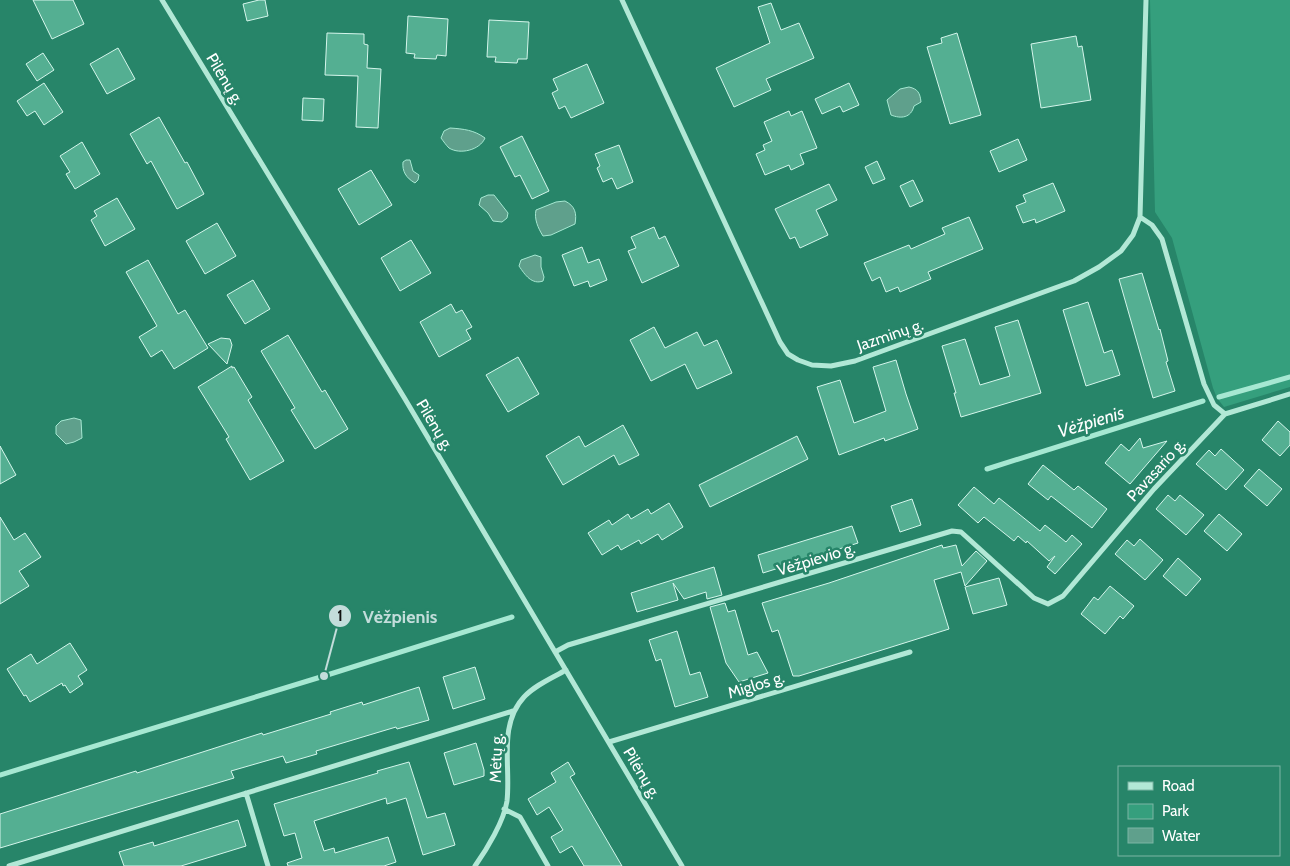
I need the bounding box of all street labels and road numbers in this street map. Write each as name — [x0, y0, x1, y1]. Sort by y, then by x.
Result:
street label: Pilėnų g. — [202, 50, 248, 108]
street label: Jazminų g. — [853, 315, 926, 356]
street label: Pilėnų g. — [412, 396, 458, 454]
street label: Pavasario g. — [1123, 435, 1189, 505]
street label: Vėžpievio g. — [775, 538, 857, 580]
street label: Miglos g. — [725, 667, 787, 703]
street label: Mėtų g. — [486, 733, 506, 783]
street label: Pilėnų g. — [619, 744, 665, 802]

